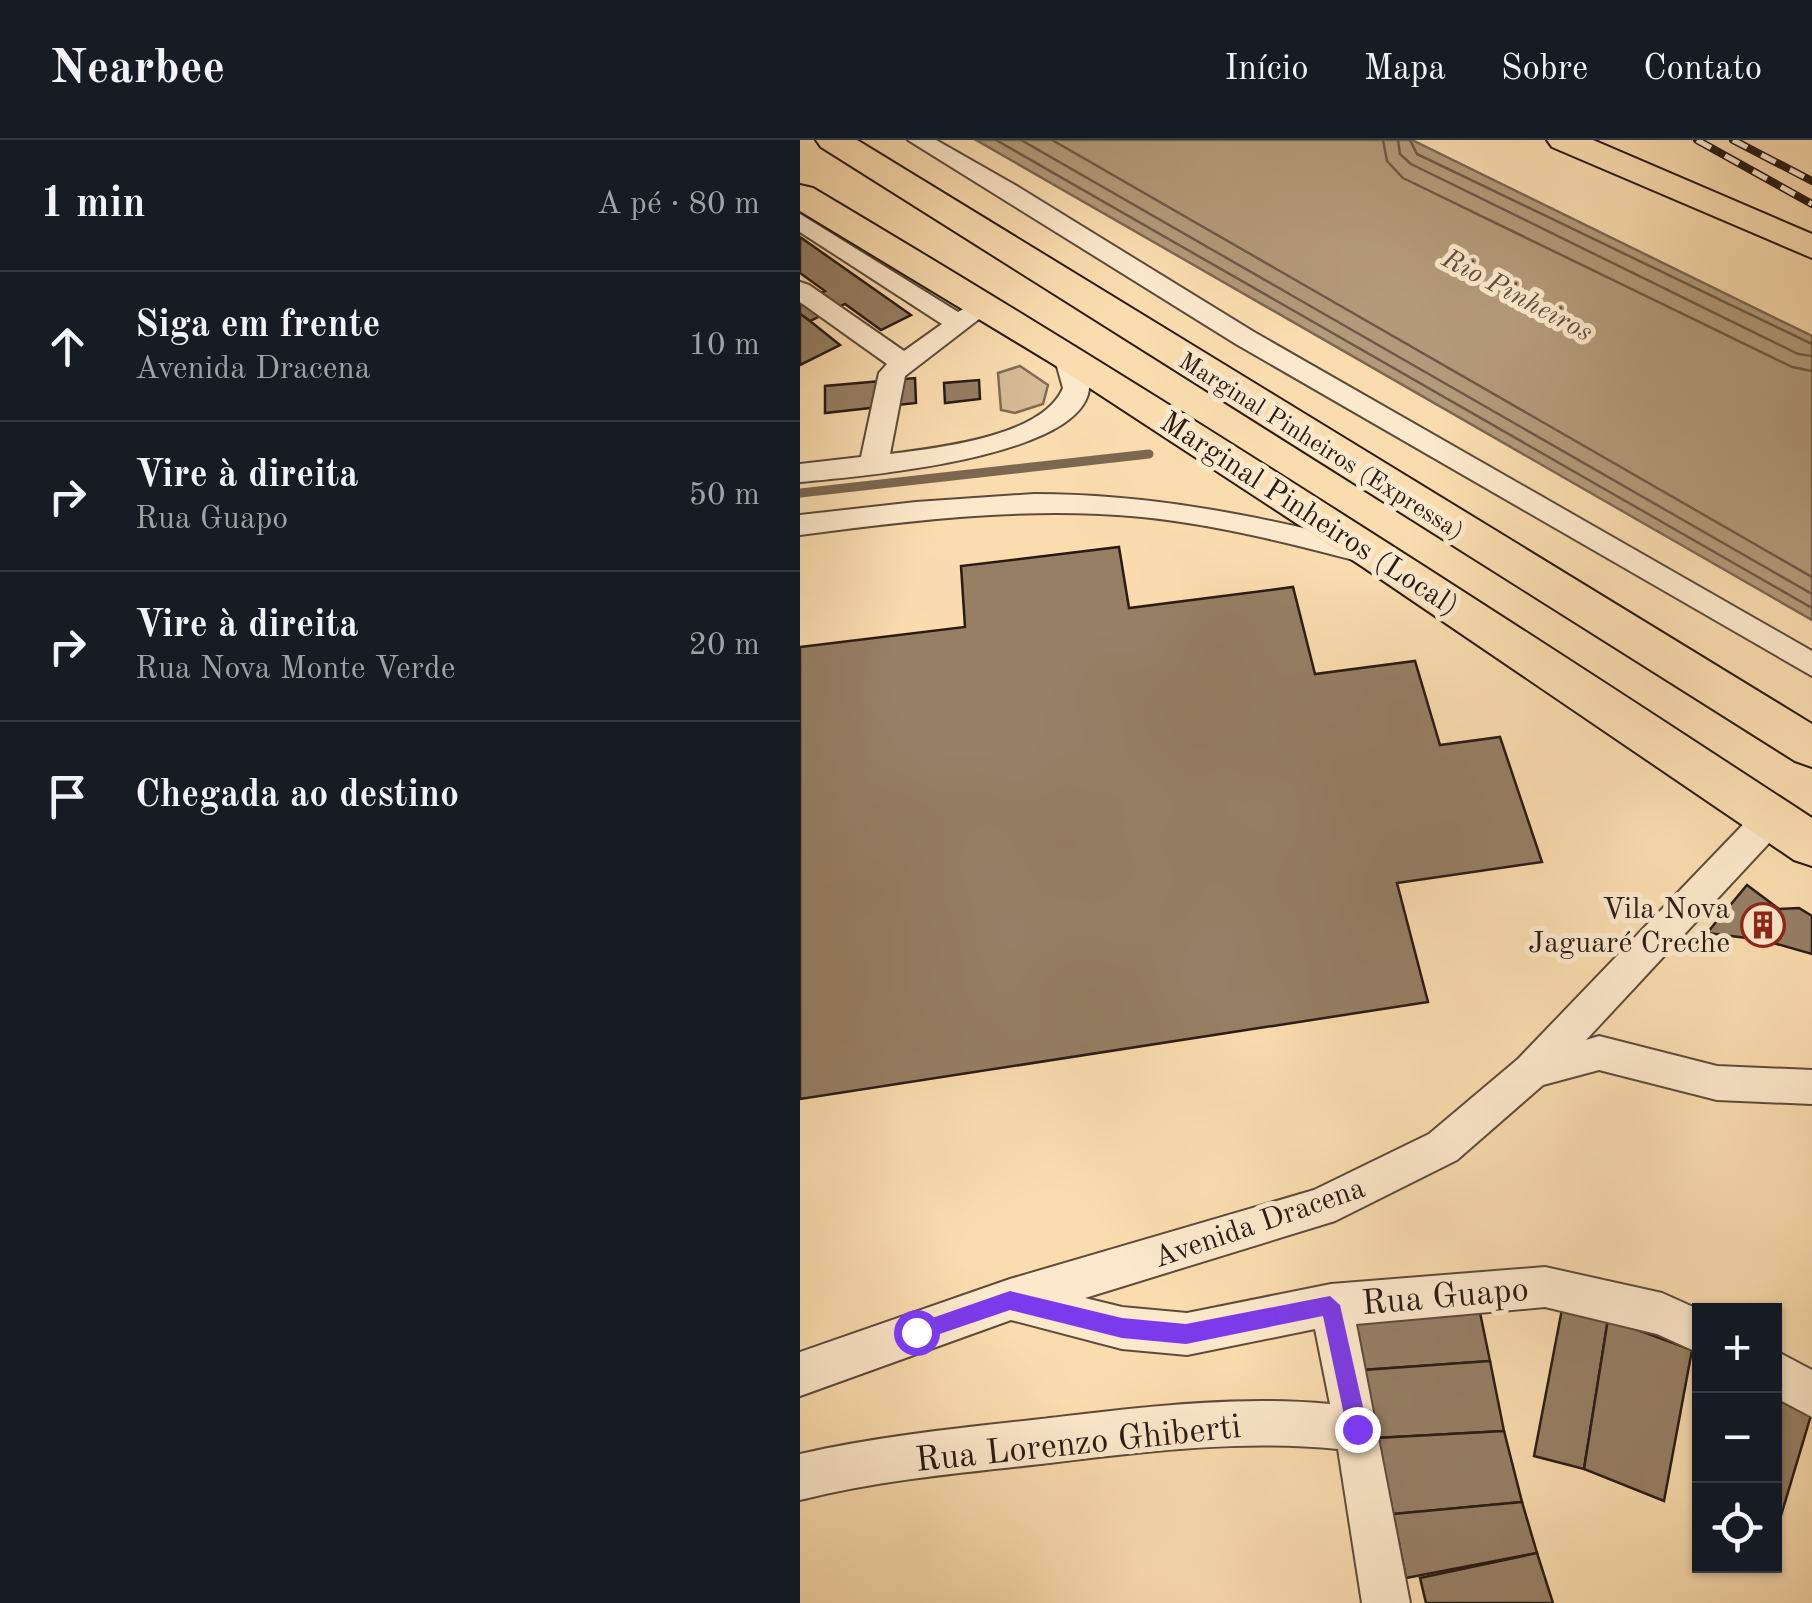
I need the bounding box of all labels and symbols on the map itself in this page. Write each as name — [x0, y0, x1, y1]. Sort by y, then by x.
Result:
water label: Rio Pinheiros — [1436, 245, 1597, 348]
street label: Marginal Pinheiros (Expressa) — [1174, 349, 1467, 545]
street label: Marginal Pinheiros (Local) — [1154, 407, 1463, 622]
place label: Vila Nova Jaguaré Creche — [1528, 895, 1730, 959]
building icon: Vila Nova Jaguaré Creche — [1740, 902, 1786, 948]
street label: Avenida Dracena — [1150, 1174, 1369, 1274]
street label: Rua Guapo — [1360, 1273, 1530, 1322]
route start — [894, 1310, 940, 1356]
route end — [1335, 1407, 1381, 1453]
street label: Rua Lorenzo Ghiberti — [914, 1410, 1243, 1479]

